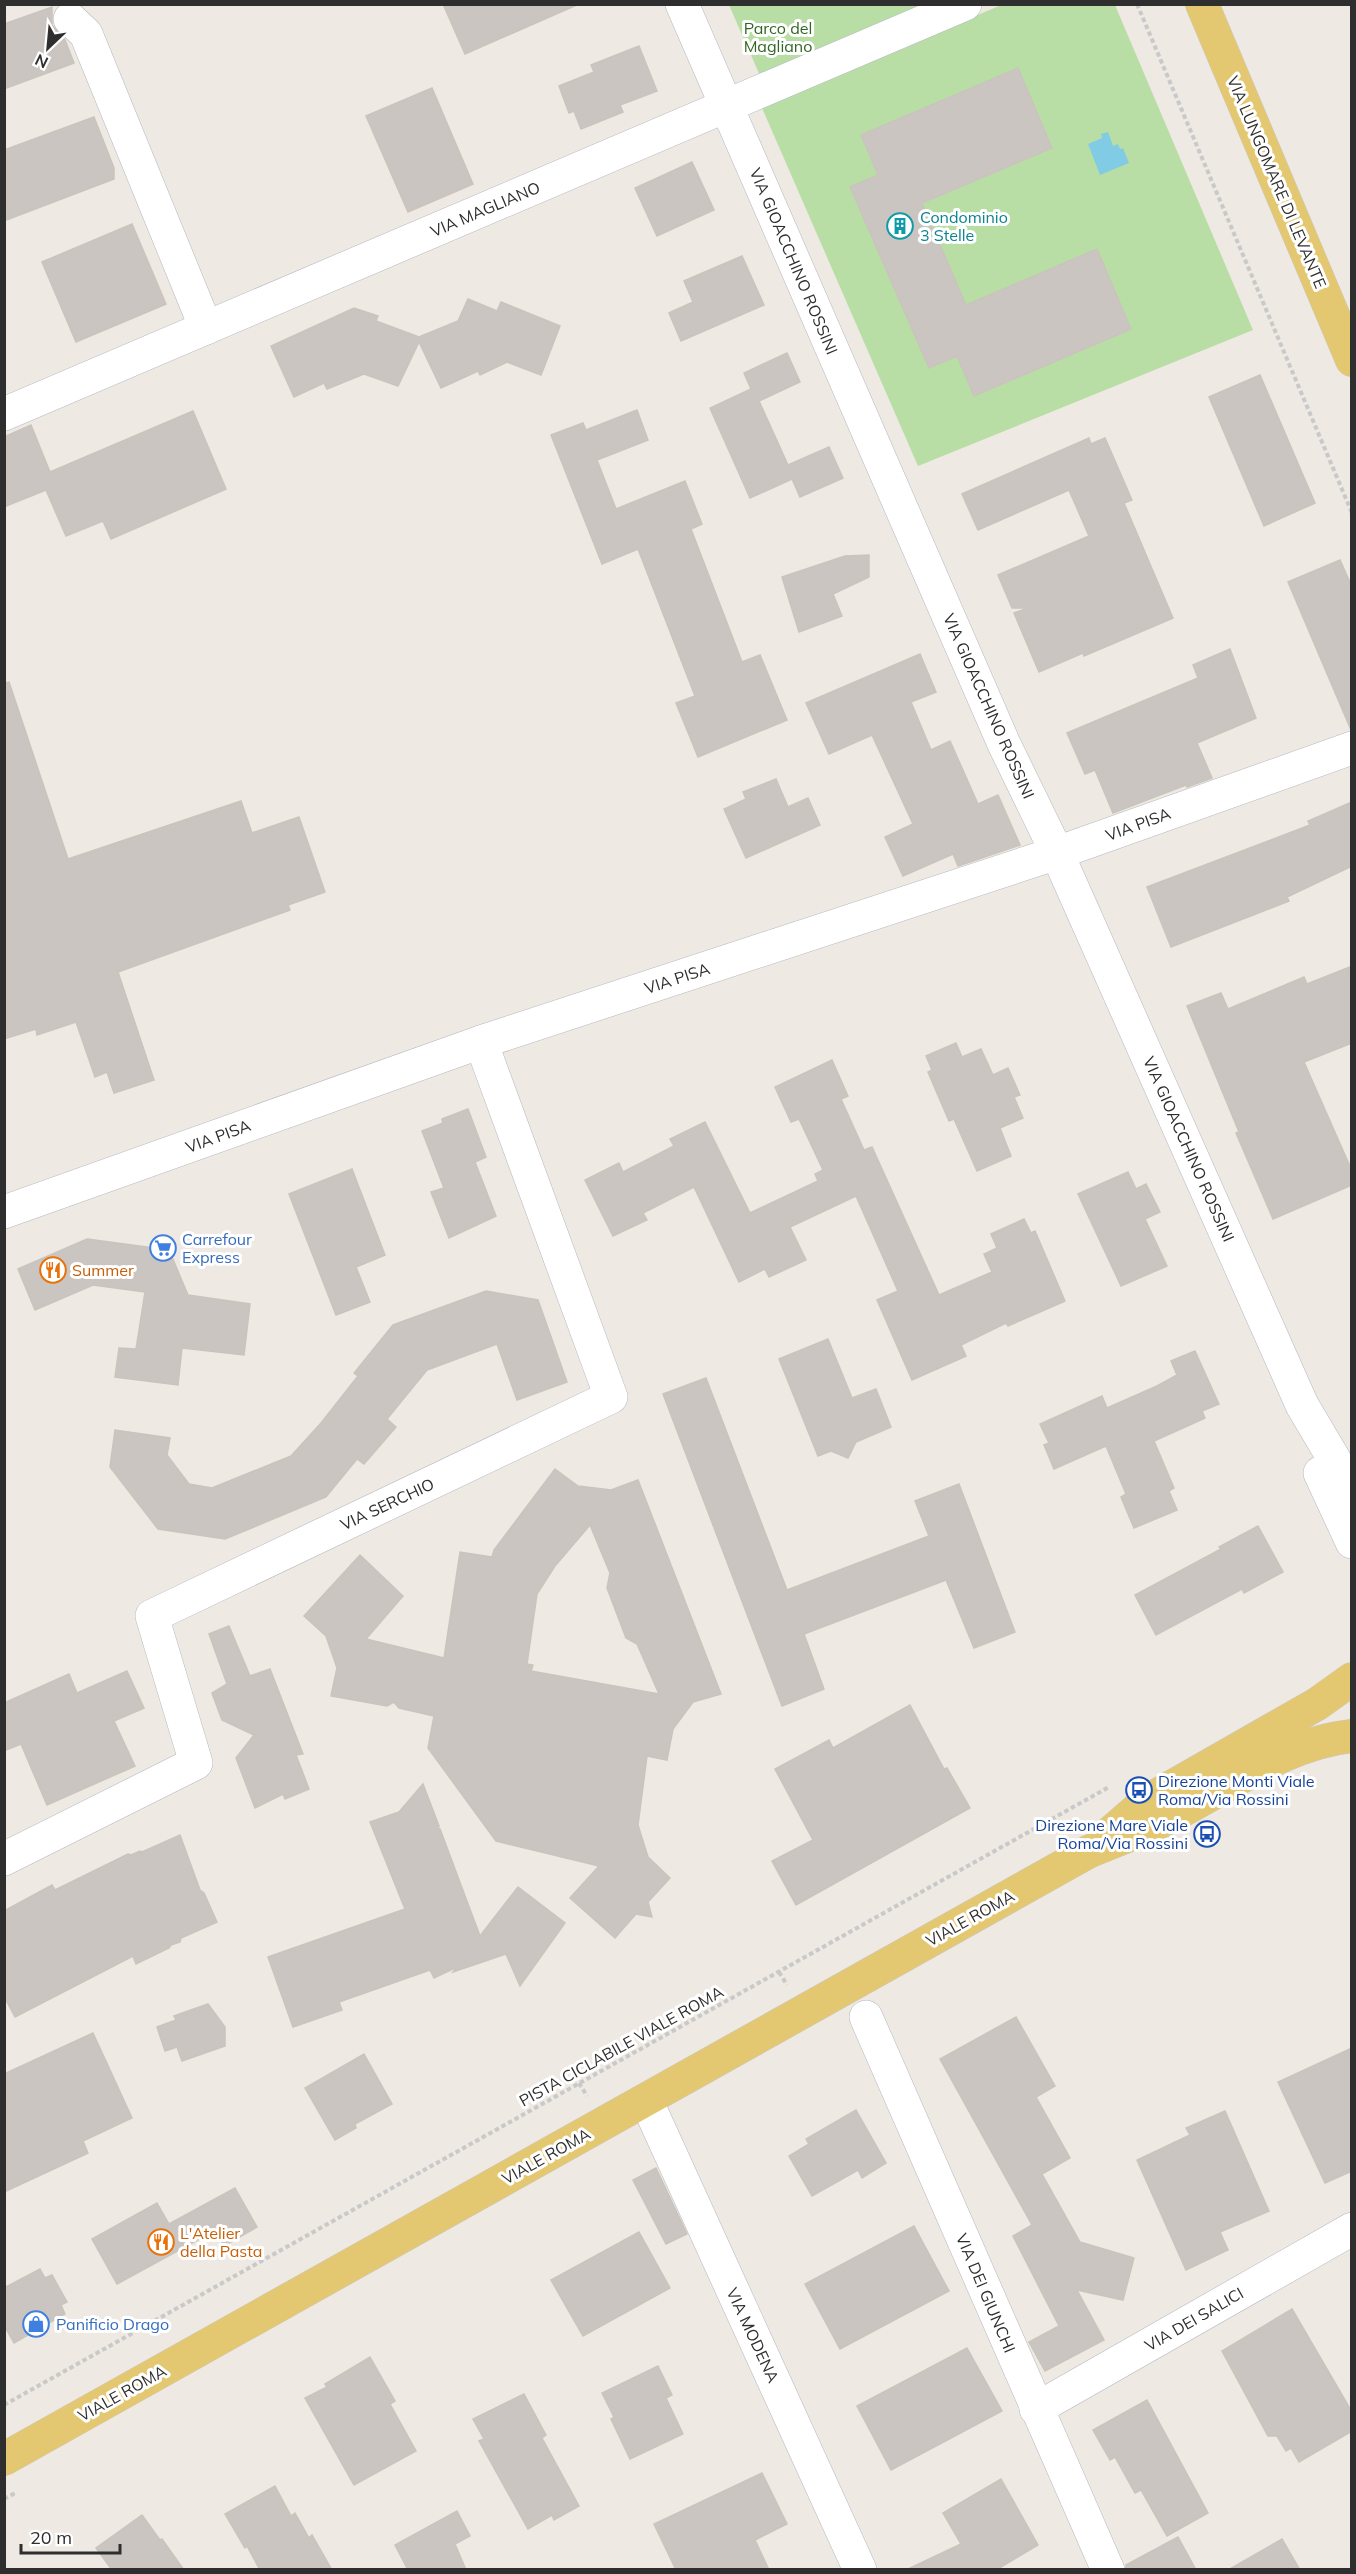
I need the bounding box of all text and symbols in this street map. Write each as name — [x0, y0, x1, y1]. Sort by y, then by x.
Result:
north arrow — [18, 18, 78, 78]
park label: Parco del Magliano — [744, 18, 812, 56]
text: N — [32, 50, 51, 73]
street label: VIA LUNGOMARE DI LEVANTE — [1223, 73, 1331, 291]
street label: VIA GIOACCHINO ROSSINI — [746, 165, 842, 357]
street label: VIA MAGLIANO — [427, 177, 543, 241]
place label: Condominio 3 Stelle — [920, 207, 1008, 245]
building icon: Condominio 3 Stelle — [885, 211, 915, 241]
street label: VIA GIOACCHINO ROSSINI — [939, 610, 1039, 802]
street label: VIA PISA — [1103, 803, 1173, 845]
street label: VIA PISA — [642, 958, 712, 998]
street label: VIA GIOACCHINO ROSSINI — [1139, 1053, 1239, 1245]
street label: VIA PISA — [183, 1115, 253, 1157]
place label: Carrefour Express — [182, 1229, 252, 1267]
supermarket icon: Carrefour Express — [148, 1233, 178, 1263]
restaurant icon: Summer — [38, 1255, 68, 1285]
place label: Summer — [72, 1260, 134, 1280]
street label: VIA SERCHIO — [337, 1474, 437, 1534]
place label: Direzione Monti Viale Roma/Via Rossini — [1158, 1771, 1315, 1809]
bus stop icon: Direzione Monti Viale Roma/Via Rossini — [1124, 1775, 1154, 1805]
place label: Direzione Mare Viale Roma/Via Rossini — [1035, 1815, 1188, 1853]
bus stop icon: Direzione Mare Viale Roma/Via Rossini — [1192, 1819, 1222, 1849]
street label: VIALE ROMA — [922, 1885, 1018, 1951]
street label: PISTA CICLABILE VIALE ROMA — [515, 1981, 727, 2111]
street label: VIALE ROMA — [498, 2123, 594, 2189]
place label: L'Atelier della Pasta — [180, 2223, 262, 2261]
restaurant icon: L'Atelier della Pasta — [146, 2227, 176, 2257]
street label: VIA DEI GIUNCHI — [952, 2230, 1020, 2356]
street label: VIA DEI SALICI — [1141, 2283, 1247, 2355]
street label: VIA MODENA — [722, 2284, 784, 2386]
shop icon: Panificio Drago — [21, 2309, 51, 2339]
place label: Panificio Drago — [56, 2314, 169, 2334]
street label: VIALE ROMA — [74, 2360, 170, 2426]
scale bar — [21, 2517, 120, 2555]
text: 20 m — [30, 2526, 72, 2549]

